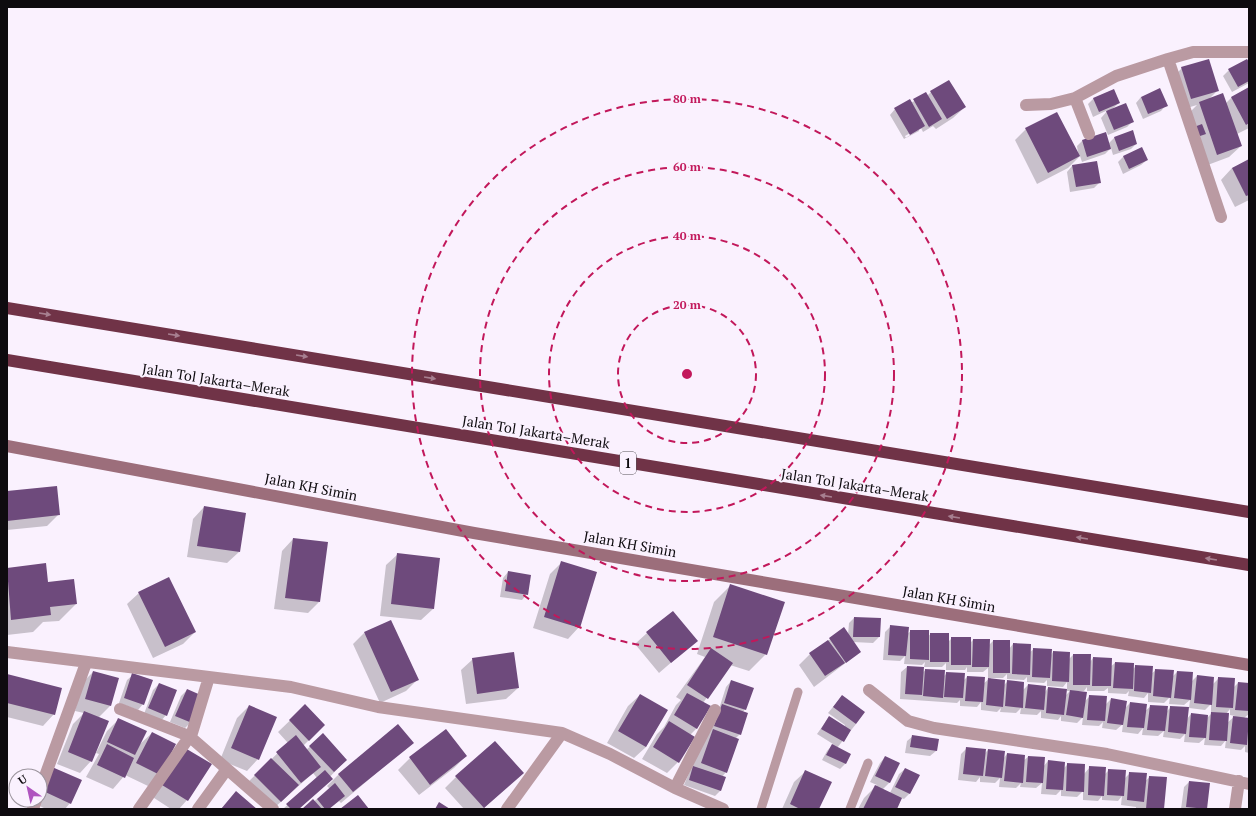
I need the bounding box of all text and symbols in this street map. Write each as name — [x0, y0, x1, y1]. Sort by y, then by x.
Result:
text: 80 m — [673, 91, 701, 106]
text: 60 m — [673, 159, 701, 174]
text: 40 m — [673, 228, 701, 243]
text: 20 m — [673, 297, 701, 312]
one-way arrow — [39, 311, 52, 317]
one-way arrow — [168, 332, 180, 338]
one-way arrow — [296, 354, 308, 360]
street label: Jalan Tol Jakarta–Merak — [141, 358, 292, 401]
centre of rings — [680, 367, 694, 381]
one-way arrow — [424, 375, 436, 381]
street label: Jalan Tol Jakarta–Merak — [461, 410, 612, 453]
road number: 1 — [620, 452, 636, 474]
street label: Jalan Tol Jakarta–Merak — [780, 463, 931, 506]
street label: Jalan KH Simin — [263, 468, 360, 505]
one-way arrow — [820, 492, 832, 498]
one-way arrow — [948, 514, 960, 520]
street label: Jalan KH Simin — [582, 526, 679, 561]
one-way arrow — [1076, 535, 1088, 541]
one-way arrow — [1204, 556, 1217, 562]
street label: Jalan KH Simin — [901, 581, 998, 616]
north arrow — [8, 768, 48, 808]
text: U — [15, 772, 30, 788]

